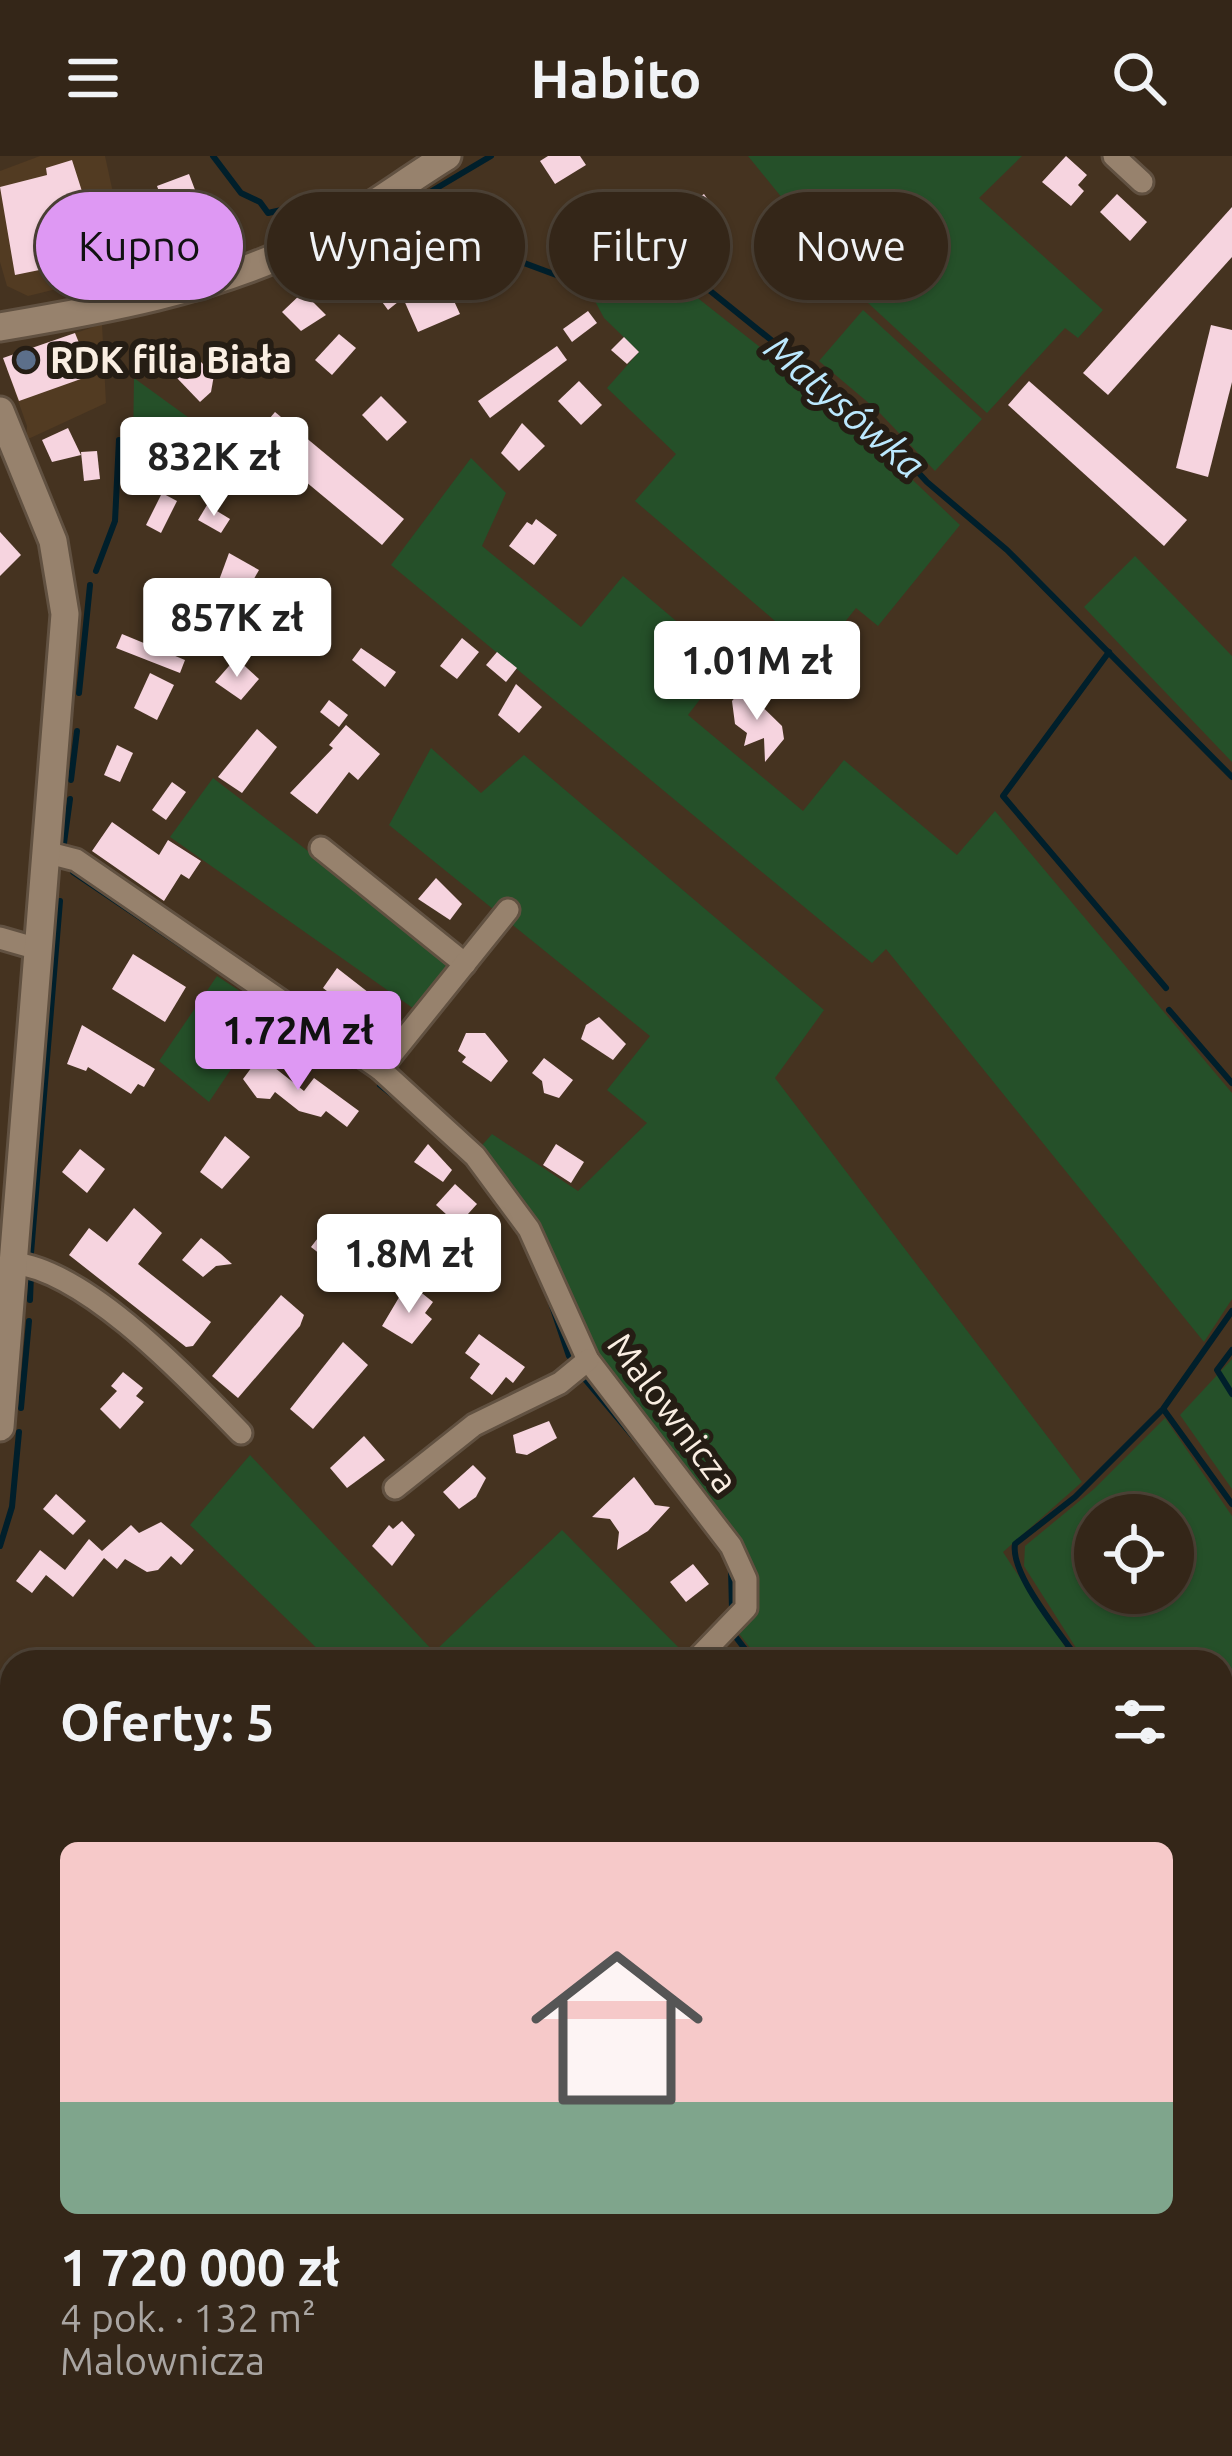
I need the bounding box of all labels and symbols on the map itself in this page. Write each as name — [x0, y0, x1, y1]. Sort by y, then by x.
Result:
water label: Matysówka — [757, 325, 933, 486]
place label: RDK filia Biała — [50, 339, 292, 380]
marker: RDK filia Biała — [13, 347, 39, 373]
pin: 832K zł — [103, 417, 325, 519]
pin: 857K zł — [126, 578, 348, 680]
pin: 1.01M zł — [633, 621, 881, 723]
pin: 1.72M zł — [174, 991, 422, 1093]
pin: 1.8M zł — [298, 1214, 520, 1316]
street label: Malownicza — [600, 1325, 747, 1501]

